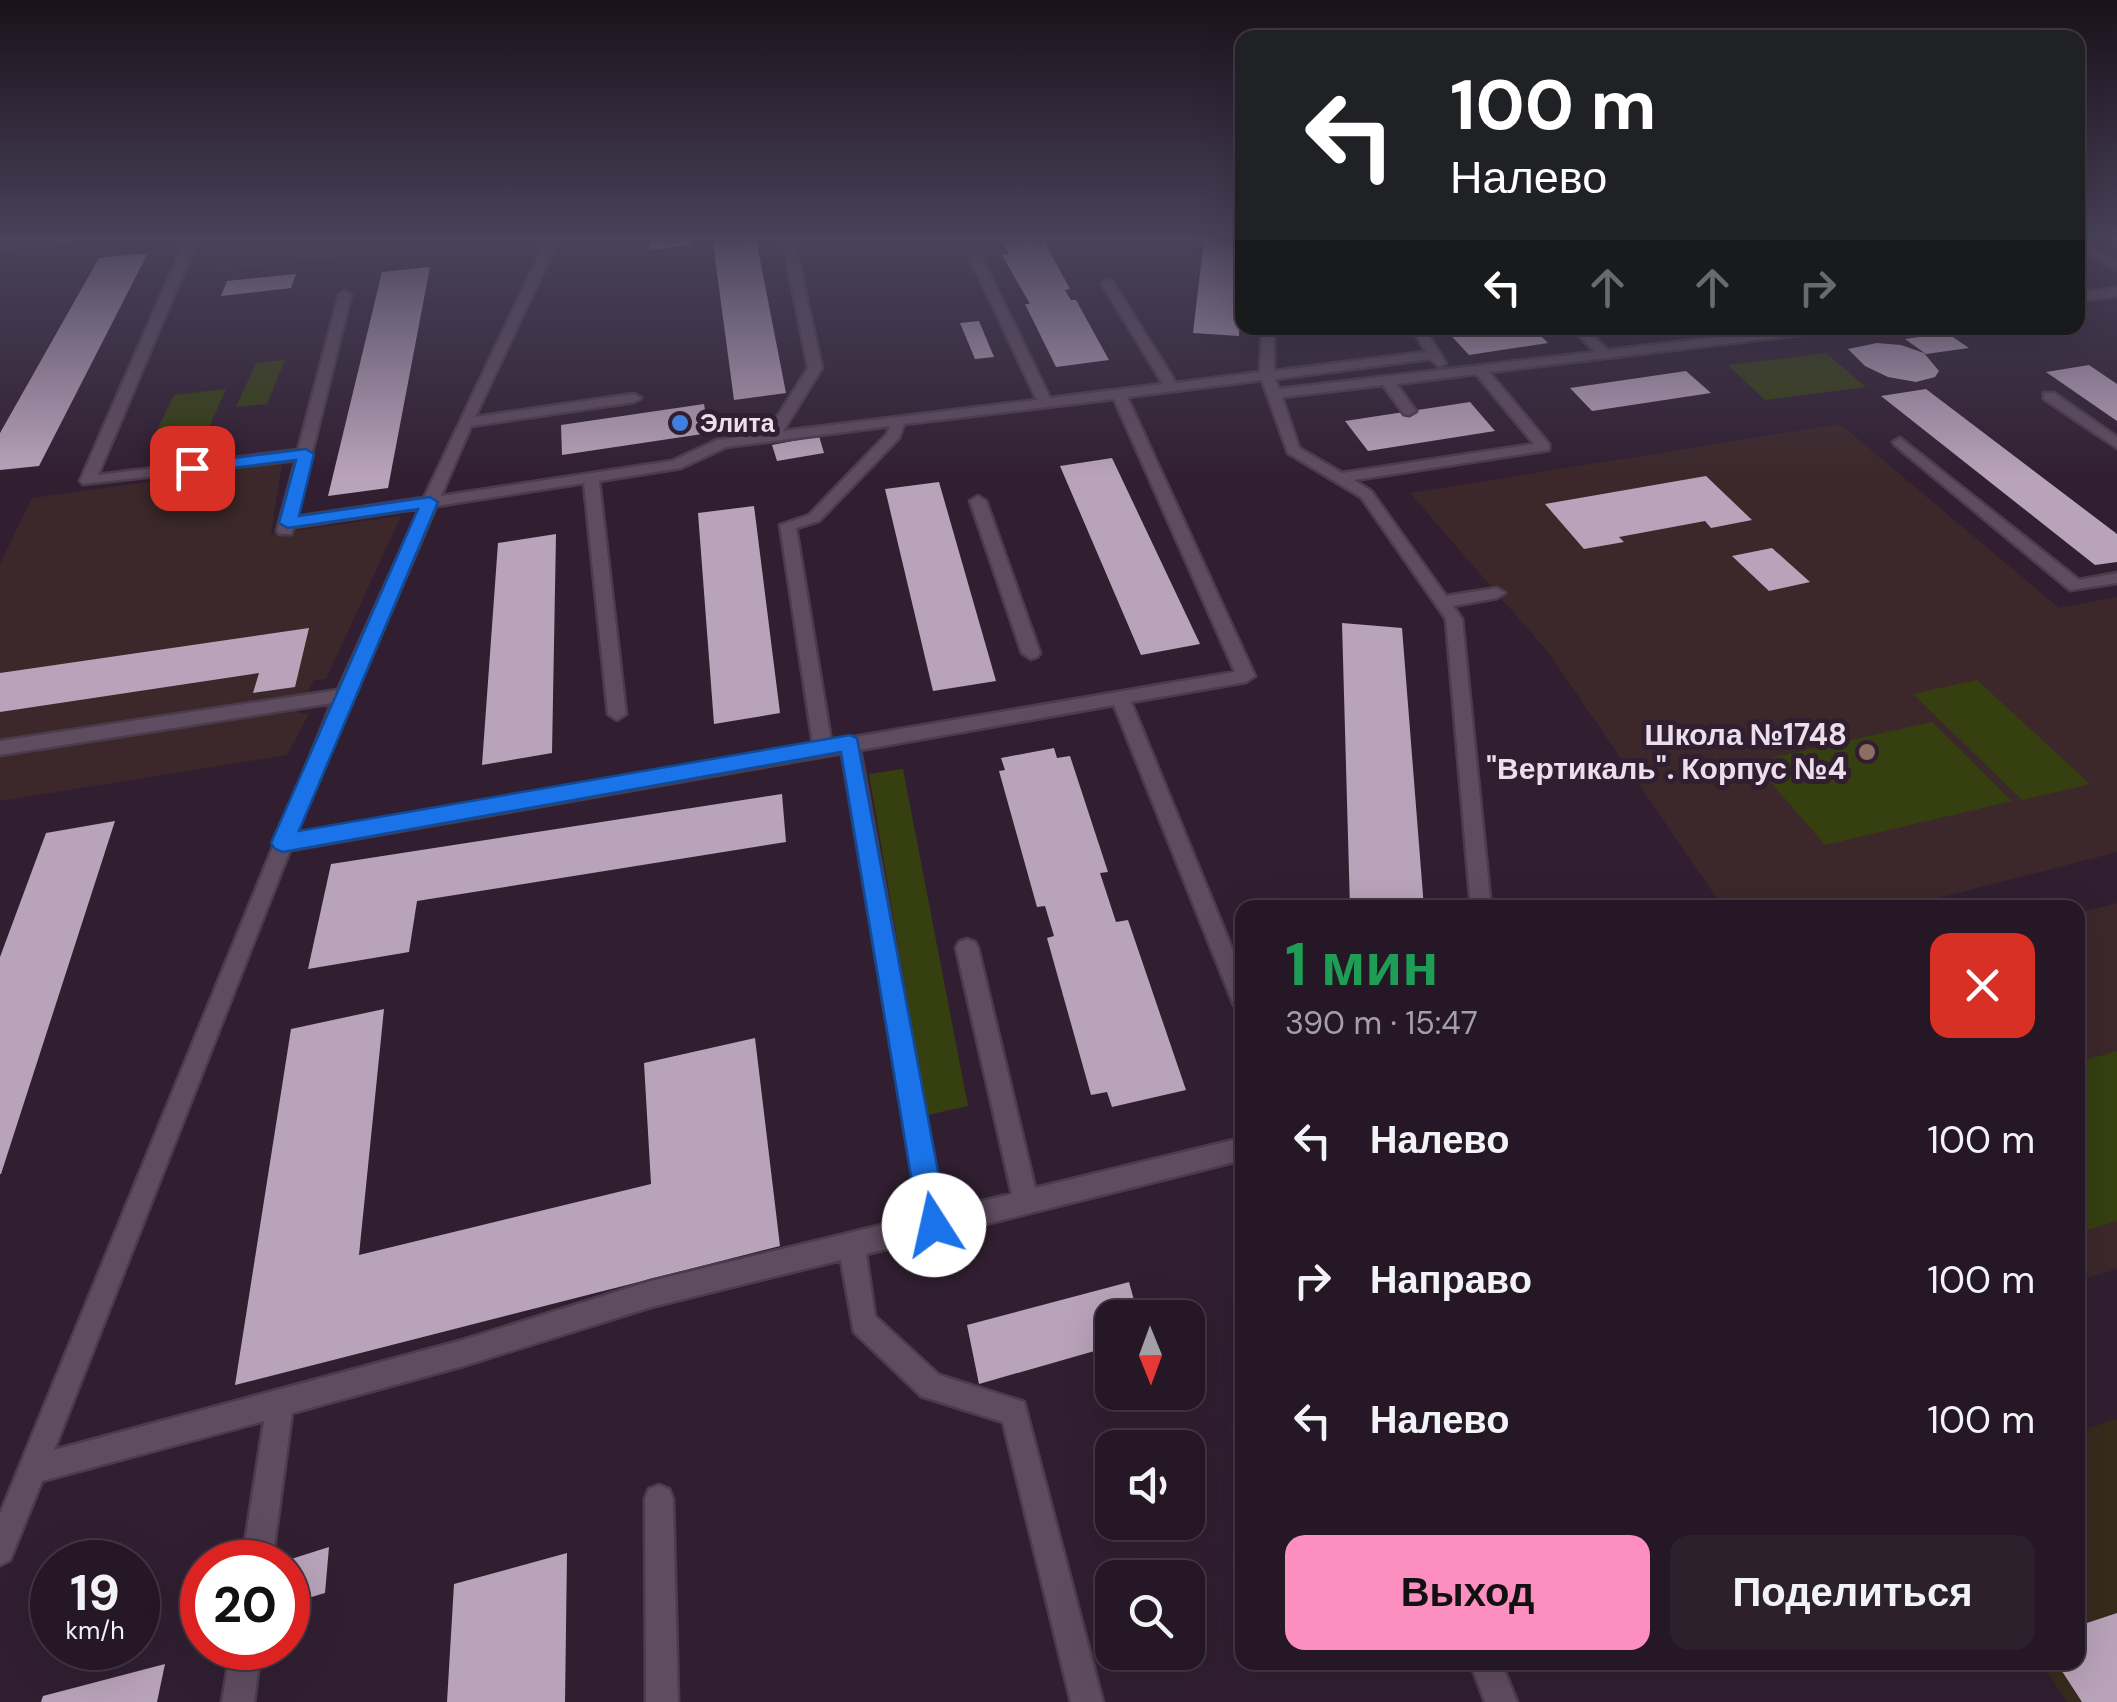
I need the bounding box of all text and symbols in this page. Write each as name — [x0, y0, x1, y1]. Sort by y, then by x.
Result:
text: 100 m — [1450, 60, 1656, 151]
icon: left — [1285, 70, 1415, 200]
text: Налево — [1450, 148, 1607, 207]
icon: left — [1475, 260, 1530, 315]
icon: ahead — [1580, 260, 1635, 315]
icon: ahead — [1685, 260, 1740, 315]
icon: right — [1790, 260, 1845, 315]
place label: Элита — [700, 407, 776, 440]
marker: Элита — [669, 412, 691, 434]
pin — [150, 426, 235, 511]
icon: arrive — [165, 441, 220, 496]
place label: Школа №1748 "Вертикаль". Корпус №4 — [1486, 715, 1847, 788]
marker: Школа №1748 "Вертикаль". Корпус №4 — [1856, 741, 1878, 763]
text: 1 мин — [1285, 925, 1438, 1004]
button: close — [1930, 933, 2035, 1038]
text: 390 m · 15:47 — [1285, 1002, 1478, 1044]
icon: left — [1285, 1113, 1340, 1168]
text: Налево — [1370, 1115, 1509, 1165]
text: 100 m — [1927, 1115, 2035, 1165]
position arrow — [882, 1173, 986, 1277]
icon: right — [1285, 1253, 1340, 1308]
text: Направо — [1370, 1255, 1532, 1305]
text: 100 m — [1927, 1255, 2035, 1305]
north arrow — [1095, 1300, 1205, 1410]
map controls — [1095, 1300, 1205, 1670]
icon: left — [1285, 1393, 1340, 1448]
text: Налево — [1370, 1395, 1509, 1445]
text: 100 m — [1927, 1395, 2035, 1445]
button: sound — [1095, 1430, 1205, 1540]
button: Выход — [1285, 1535, 1650, 1650]
button: Поделиться — [1670, 1535, 2035, 1650]
speed limit sign: 20 — [180, 1540, 310, 1670]
text: 19 — [70, 1560, 120, 1626]
button: search — [1095, 1560, 1205, 1670]
text: km/h — [65, 1614, 125, 1647]

